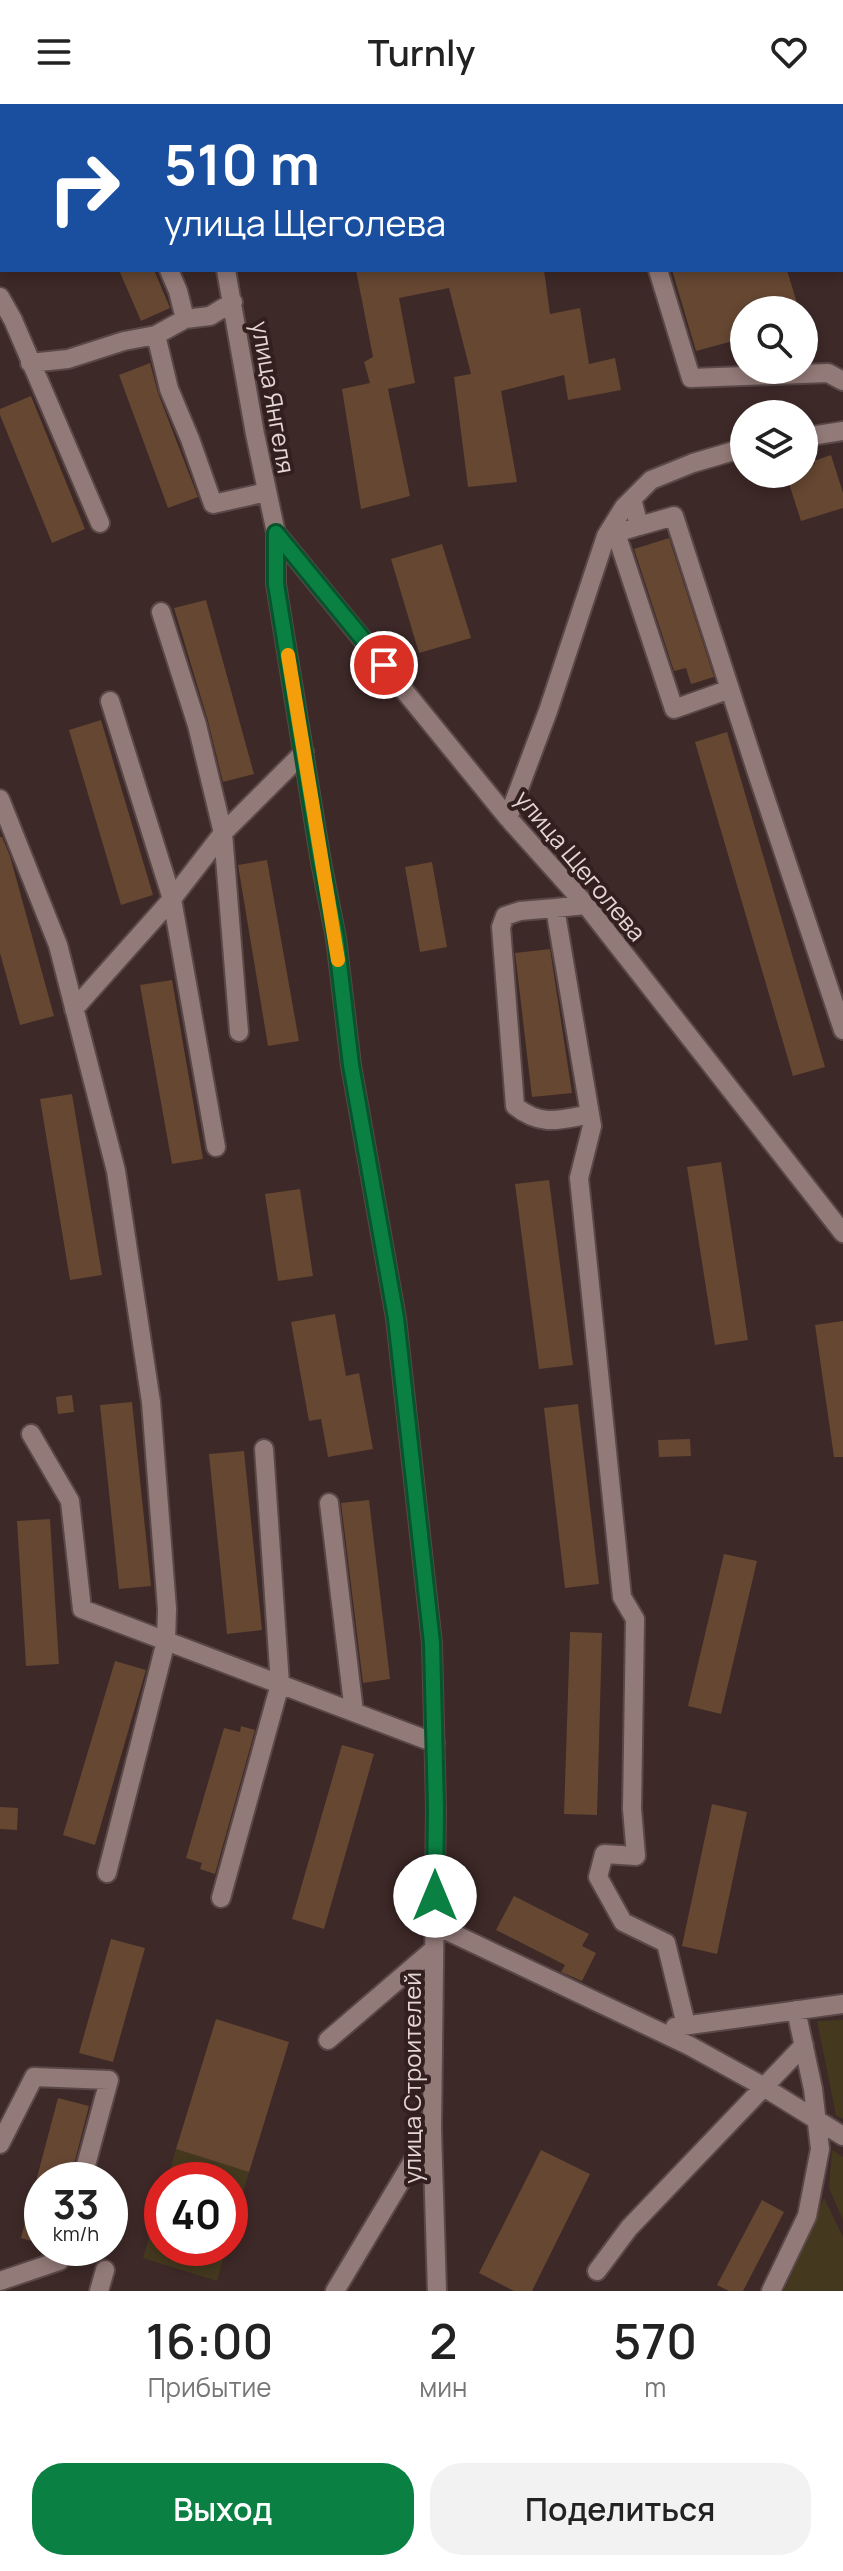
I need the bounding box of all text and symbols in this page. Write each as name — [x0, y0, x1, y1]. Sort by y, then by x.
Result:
text: Turnly — [368, 28, 475, 77]
icon: menu — [32, 30, 76, 74]
icon: heart — [767, 30, 811, 74]
text: 510 m — [164, 125, 320, 202]
icon: right — [32, 136, 136, 240]
text: улица Щеголева — [164, 198, 446, 247]
map controls — [730, 296, 818, 488]
button: search — [730, 296, 818, 384]
street label: улица Янгеля — [244, 318, 304, 476]
button: layers — [730, 400, 818, 488]
pin — [350, 631, 418, 699]
icon: arrive — [362, 643, 406, 687]
street label: улица Щеголева — [508, 782, 654, 948]
position arrow — [393, 1854, 477, 1938]
street label: улица Строителей — [395, 1972, 428, 2184]
speed limit sign: 40 — [144, 2162, 248, 2266]
text: 33 — [53, 2176, 99, 2231]
text: km/h — [53, 2220, 99, 2247]
text: 16:00 — [146, 2308, 273, 2373]
text: 2 — [429, 2308, 457, 2373]
text: 570 — [613, 2308, 697, 2373]
text: Прибытие — [148, 2369, 272, 2405]
text: мин — [419, 2369, 467, 2405]
text: m — [644, 2369, 666, 2405]
button: Выход — [32, 2463, 414, 2555]
button: Поделиться — [430, 2463, 811, 2555]

